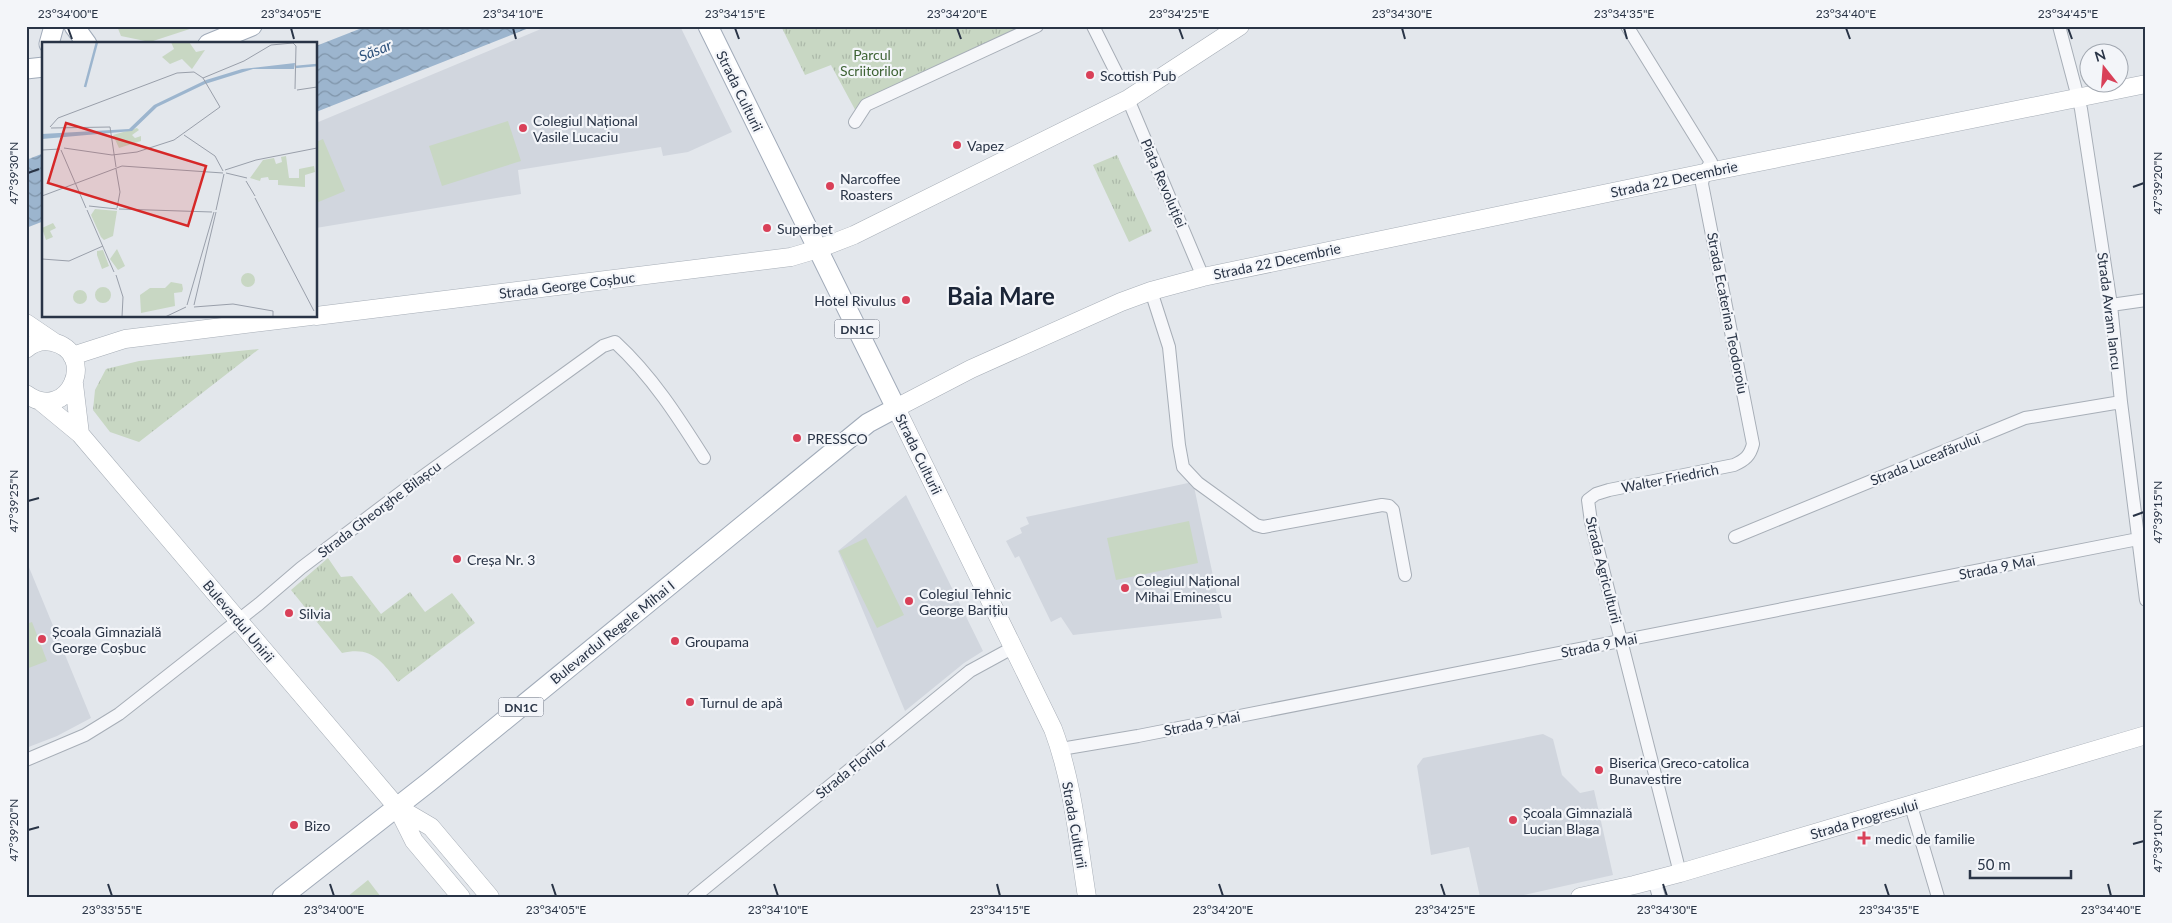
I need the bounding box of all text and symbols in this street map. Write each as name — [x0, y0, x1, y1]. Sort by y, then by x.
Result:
text: 23°34'00"E — [38, 6, 98, 21]
text: 23°34'05"E — [261, 6, 321, 21]
text: 23°34'10"E — [483, 6, 543, 21]
text: 23°34'15"E — [705, 6, 765, 21]
text: 23°34'20"E — [927, 6, 987, 21]
text: 23°34'25"E — [1149, 6, 1209, 21]
text: 23°34'30"E — [1372, 6, 1432, 21]
text: 23°34'35"E — [1594, 6, 1654, 21]
text: 23°34'40"E — [1816, 6, 1876, 21]
text: 23°34'45"E — [2038, 6, 2098, 21]
water label: Săsar — [356, 35, 395, 65]
inset map — [42, 42, 318, 318]
north arrow — [2080, 42, 2130, 92]
text: N — [2092, 45, 2108, 65]
park label: Parcul Scriitorilor — [840, 46, 904, 79]
street label: Strada Culturii — [713, 48, 767, 134]
place label: Scottish Pub — [1100, 67, 1177, 84]
marker: Scottish Pub — [1084, 69, 1096, 81]
place label: Colegiul Național Vasile Lucaciu — [533, 112, 638, 145]
marker: Colegiul Național Vasile Lucaciu — [517, 122, 529, 134]
street label: Piața Revoluției — [1138, 136, 1190, 230]
place label: Vapez — [967, 137, 1004, 154]
marker: Vapez — [951, 139, 963, 151]
text: 47°39'30"N — [6, 142, 21, 204]
text: 47°39'20"N — [2150, 152, 2165, 214]
street label: Strada 22 Decembrie — [1609, 157, 1739, 201]
place label: Narcoffee Roasters — [840, 170, 900, 203]
marker: Narcoffee Roasters — [824, 180, 836, 192]
place label: Superbet — [777, 220, 833, 237]
marker: Superbet — [761, 222, 773, 234]
street label: Strada Ecaterina Teodoroiu — [1704, 231, 1752, 395]
street label: Strada 22 Decembrie — [1212, 239, 1342, 283]
street label: Strada Avram Iancu — [2094, 251, 2126, 371]
street label: Strada George Coșbuc — [498, 268, 636, 302]
district label: Baia Mare — [947, 281, 1055, 310]
place label: Hotel Rivulus — [814, 292, 896, 309]
marker: Hotel Rivulus — [900, 294, 912, 306]
road number: DN1C — [834, 320, 880, 338]
street label: Strada Culturii — [892, 411, 946, 497]
street label: Strada Luceafărului — [1867, 429, 1983, 489]
place label: PRESSCO — [807, 430, 868, 447]
marker: PRESSCO — [791, 432, 803, 444]
street label: Strada Gheorghe Bilașcu — [314, 457, 444, 561]
street label: Walter Friedrich — [1620, 460, 1720, 496]
text: 47°39'25"N — [6, 470, 21, 532]
text: 47°39'15"N — [2150, 481, 2165, 543]
street label: Strada Agriculturii — [1582, 515, 1626, 625]
place label: Creșa Nr. 3 — [467, 551, 535, 568]
street label: Strada 9 Mai — [1957, 551, 2037, 583]
marker: Creșa Nr. 3 — [451, 553, 463, 565]
place label: Colegiul Național Mihai Eminescu — [1135, 572, 1240, 605]
street label: Bulevardul Unirii — [200, 577, 278, 665]
street label: Bulevardul Regele Mihai I — [546, 577, 678, 687]
marker: Colegiul Național Mihai Eminescu — [1119, 582, 1131, 594]
place label: Colegiul Tehnic George Barițiu — [919, 585, 1012, 618]
marker: Colegiul Tehnic George Barițiu — [903, 595, 915, 607]
place label: Silvia — [299, 605, 331, 622]
marker: Silvia — [283, 607, 295, 619]
place label: Școala Gimnazială George Coșbuc — [52, 623, 162, 656]
street label: Strada 9 Mai — [1559, 629, 1639, 661]
marker: Școala Gimnazială George Coșbuc — [36, 633, 48, 645]
place label: Groupama — [685, 633, 749, 650]
marker: Groupama — [669, 635, 681, 647]
place label: Turnul de apă — [700, 694, 783, 711]
marker: Turnul de apă — [684, 696, 696, 708]
road number: DN1C — [498, 698, 544, 716]
street label: Strada 9 Mai — [1162, 707, 1242, 739]
street label: Strada Florilor — [812, 734, 890, 802]
place label: Biserica Greco-catolica Bunavestire — [1609, 754, 1749, 787]
marker: Biserica Greco-catolica Bunavestire — [1593, 764, 1605, 776]
street label: Strada Culturii — [1059, 780, 1091, 870]
street label: Strada Progresului — [1808, 795, 1920, 843]
text: 47°39'20"N — [6, 799, 21, 861]
place label: Școala Gimnazială Lucian Blaga — [1523, 804, 1633, 837]
text: 47°39'10"N — [2150, 810, 2165, 872]
marker: Școala Gimnazială Lucian Blaga — [1507, 814, 1519, 826]
place label: Bizo — [304, 817, 330, 834]
marker: Bizo — [288, 819, 300, 831]
place label: medic de familie — [1875, 830, 1975, 847]
marker: medic de familie — [1857, 831, 1871, 845]
scale bar — [1970, 848, 2071, 880]
text: 50 m — [1977, 855, 2011, 873]
text: 23°33'55"E — [82, 902, 142, 917]
text: 23°34'00"E — [304, 902, 364, 917]
text: 23°34'05"E — [526, 902, 586, 917]
text: 23°34'10"E — [748, 902, 808, 917]
text: 23°34'15"E — [970, 902, 1030, 917]
text: 23°34'20"E — [1193, 902, 1253, 917]
text: 23°34'25"E — [1415, 902, 1475, 917]
text: 23°34'30"E — [1637, 902, 1697, 917]
text: 23°34'35"E — [1859, 902, 1919, 917]
text: 23°34'40"E — [2081, 902, 2141, 917]

